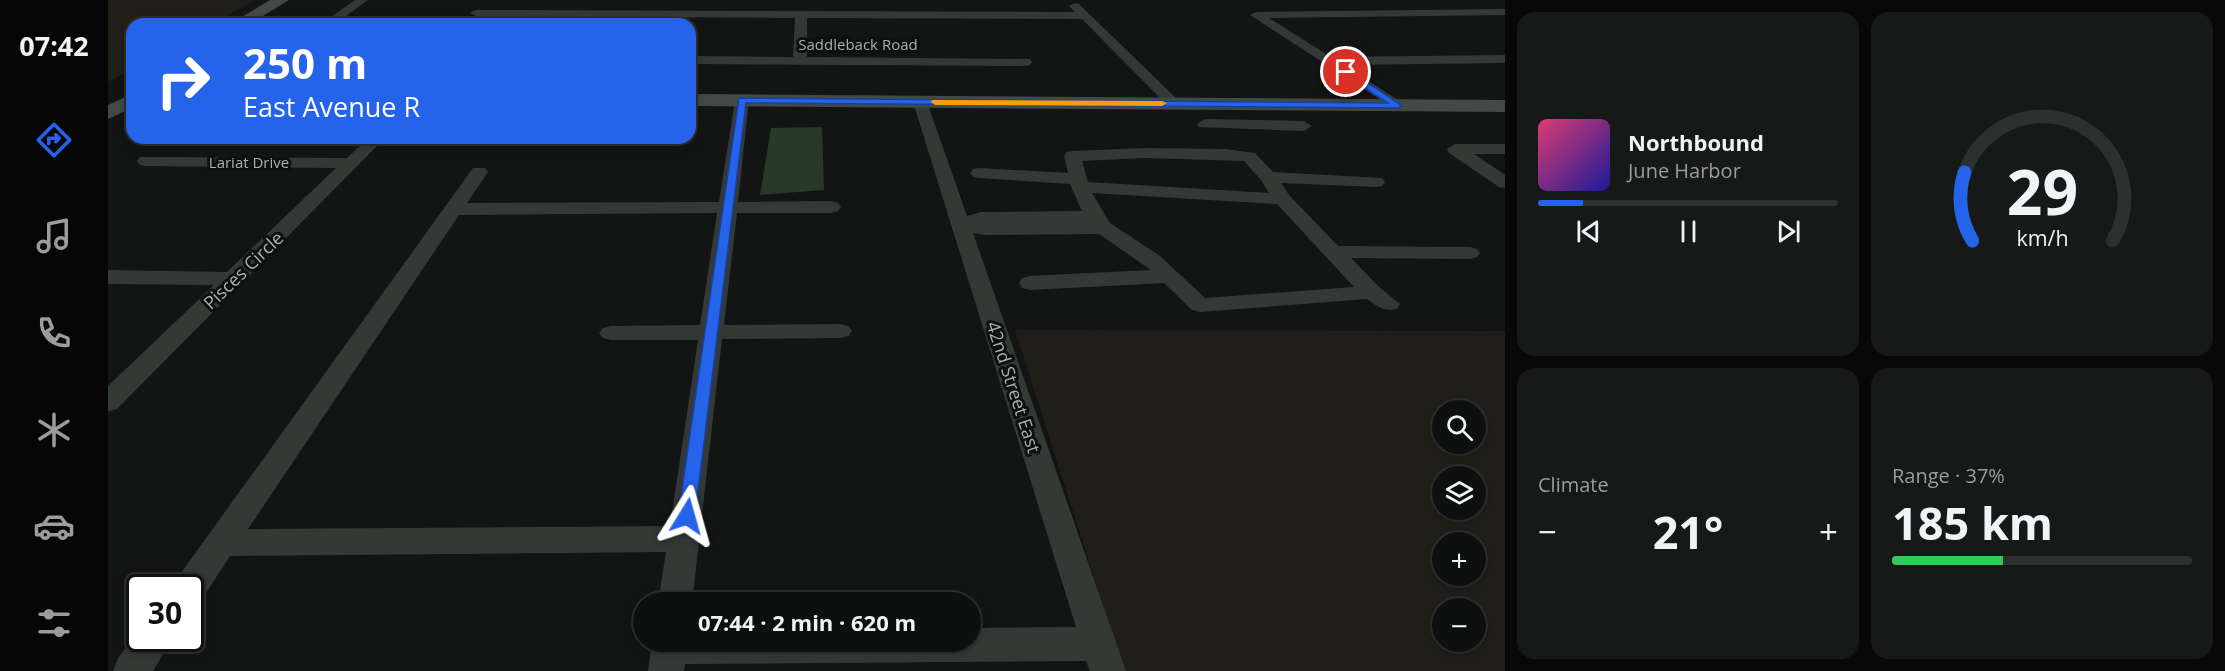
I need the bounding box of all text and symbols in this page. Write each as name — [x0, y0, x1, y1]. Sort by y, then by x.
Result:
text: 07:42 — [19, 27, 89, 64]
text: 250 m — [243, 34, 367, 91]
street label: Saddleback Road — [798, 34, 918, 54]
icon: right — [144, 42, 222, 120]
pin — [1320, 46, 1371, 97]
icon: arrive — [1329, 55, 1362, 88]
text: East Avenue R — [243, 88, 420, 125]
icon: directions — [33, 119, 75, 161]
text: Northbound — [1628, 127, 1764, 157]
text: 29 — [2006, 148, 2078, 233]
street label: Lariat Drive — [209, 152, 289, 172]
text: June Harbor — [1628, 157, 1741, 184]
icon: music — [33, 215, 75, 257]
icon: previous — [1572, 215, 1605, 248]
icon: pause — [1672, 215, 1705, 248]
icon: next — [1772, 215, 1805, 248]
text: km/h — [2016, 223, 2068, 252]
street label: Pisces Circle — [198, 226, 288, 314]
icon: phone — [33, 312, 75, 354]
street label: 42nd Street East — [981, 318, 1047, 456]
map controls — [1432, 400, 1486, 652]
button: search — [1432, 400, 1486, 454]
icon: climate — [33, 409, 75, 451]
text: Range · 37% — [1892, 462, 2005, 489]
button: layers — [1432, 466, 1486, 520]
text: Climate — [1538, 471, 1609, 498]
position arrow — [655, 484, 719, 548]
text: 185 km — [1892, 492, 2053, 553]
text: 21° — [1653, 501, 1723, 562]
icon: car — [33, 505, 75, 547]
text: − — [1538, 509, 1557, 554]
text: + — [1819, 509, 1838, 554]
button: + — [1432, 532, 1486, 586]
speed limit sign: 30 — [126, 574, 204, 652]
button: − — [1432, 598, 1486, 652]
icon: filters — [33, 602, 75, 644]
text: 07:44 · 2 min · 620 m — [698, 607, 916, 637]

